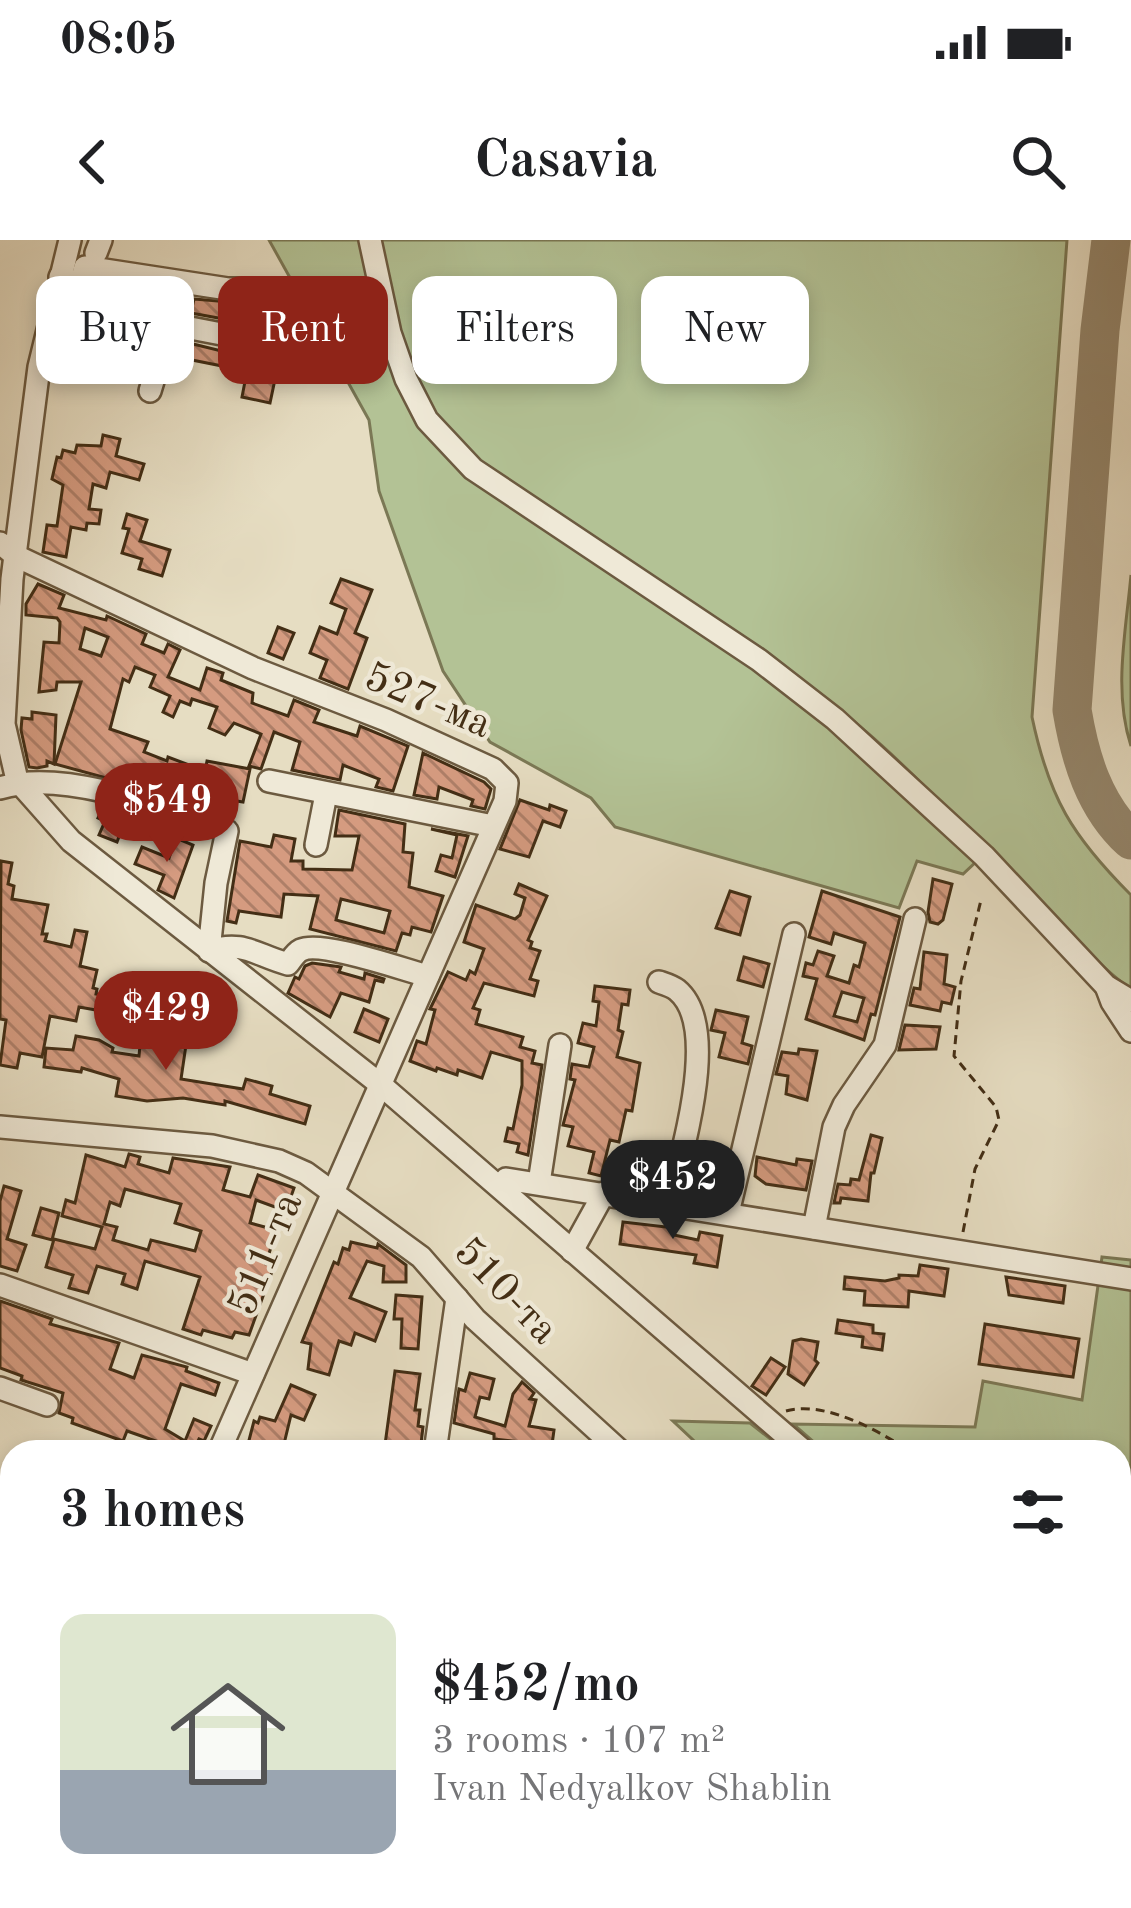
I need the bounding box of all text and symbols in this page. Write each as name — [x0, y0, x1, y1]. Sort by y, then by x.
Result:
text: 08:05 — [60, 19, 177, 64]
icon: back — [60, 129, 126, 195]
icon: search — [1005, 129, 1071, 195]
text: Casavia — [474, 135, 657, 189]
chip: Buy — [36, 276, 194, 384]
chip: Rent — [218, 276, 388, 384]
chip: Filters — [412, 276, 617, 384]
chip: New — [641, 276, 809, 384]
street label: 527-ма — [358, 656, 497, 747]
pin: $549 — [96, 763, 238, 865]
text: $549 — [122, 782, 212, 821]
pin: $429 — [95, 971, 237, 1073]
text: $429 — [121, 990, 211, 1029]
pin: $452 — [602, 1140, 744, 1242]
text: $452 — [628, 1159, 718, 1198]
street label: 511-та — [222, 1187, 311, 1322]
street label: 510-та — [445, 1231, 565, 1353]
icon: filters — [1005, 1479, 1071, 1545]
text: 3 homes — [60, 1487, 245, 1538]
text: $452/mo — [432, 1661, 640, 1712]
icon: home — [156, 1662, 300, 1806]
text: 3 rooms · 107 m² — [432, 1722, 725, 1761]
text: Ivan Nedyalkov Shablin — [432, 1770, 832, 1809]

